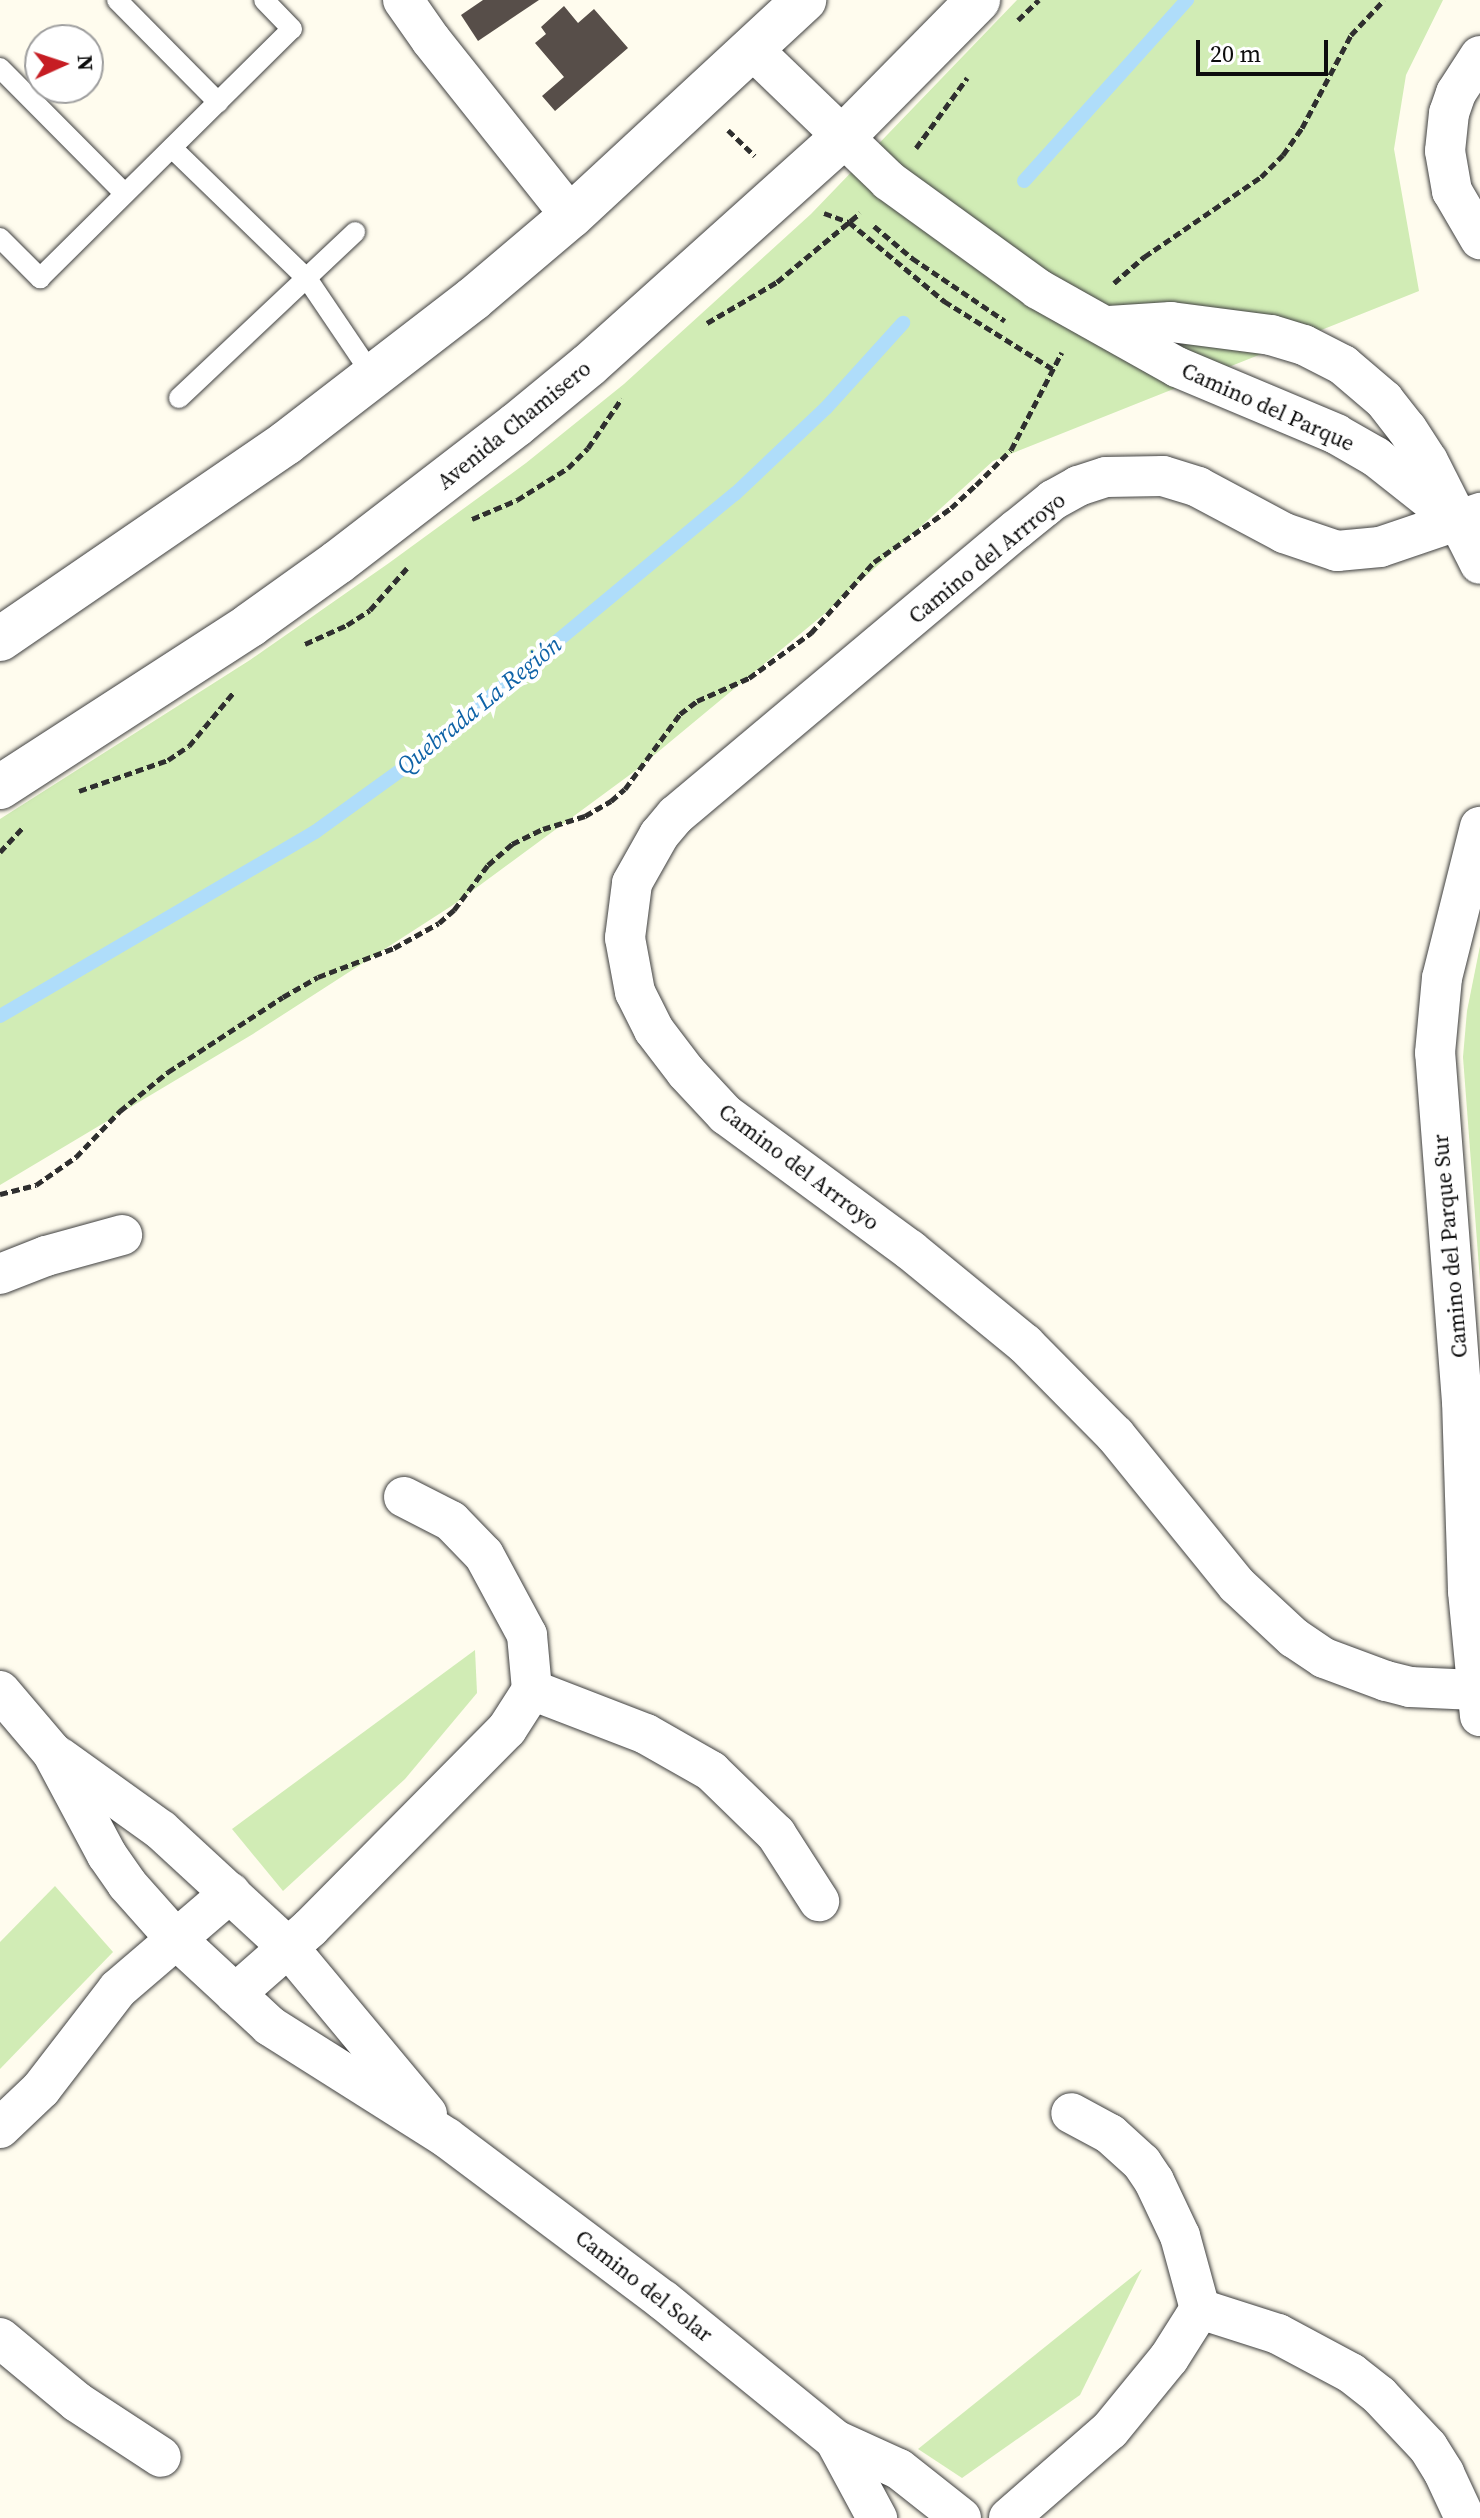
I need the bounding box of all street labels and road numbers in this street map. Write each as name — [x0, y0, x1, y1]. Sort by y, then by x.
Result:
street label: Avenida Chamisero — [432, 355, 596, 495]
street label: Camino del Parque — [1178, 357, 1358, 457]
street label: Camino del Arrroyo — [903, 487, 1071, 629]
street label: Camino del Arrroyo — [714, 1098, 884, 1236]
street label: Camino del Parque Sur — [1427, 1133, 1473, 1359]
street label: Camino del Solar — [570, 2224, 718, 2348]

